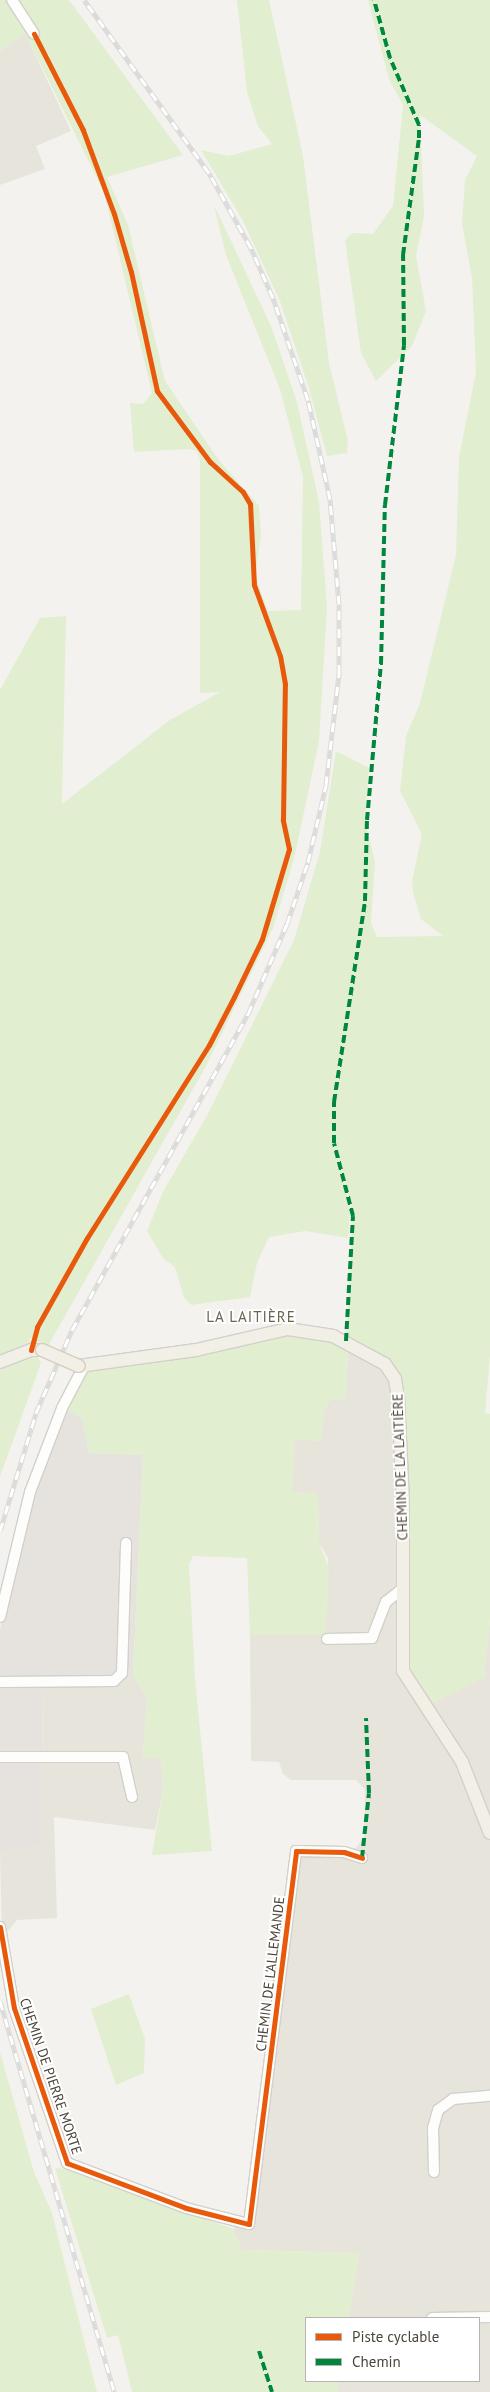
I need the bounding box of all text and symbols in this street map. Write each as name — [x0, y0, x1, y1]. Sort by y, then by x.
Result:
district label: LA LAITIÈRE — [204, 1308, 298, 1326]
street label: CHEMIN DE LA LAITIÈRE — [389, 1393, 411, 1541]
street label: CHEMIN DE L'ALLEMANDE — [252, 1896, 288, 2052]
street label: CHEMIN DE PIERRE MORTE — [16, 1996, 86, 2156]
legend — [305, 2317, 480, 2382]
text: Piste cyclable — [352, 2327, 439, 2346]
text: Chemin — [352, 2352, 401, 2371]

